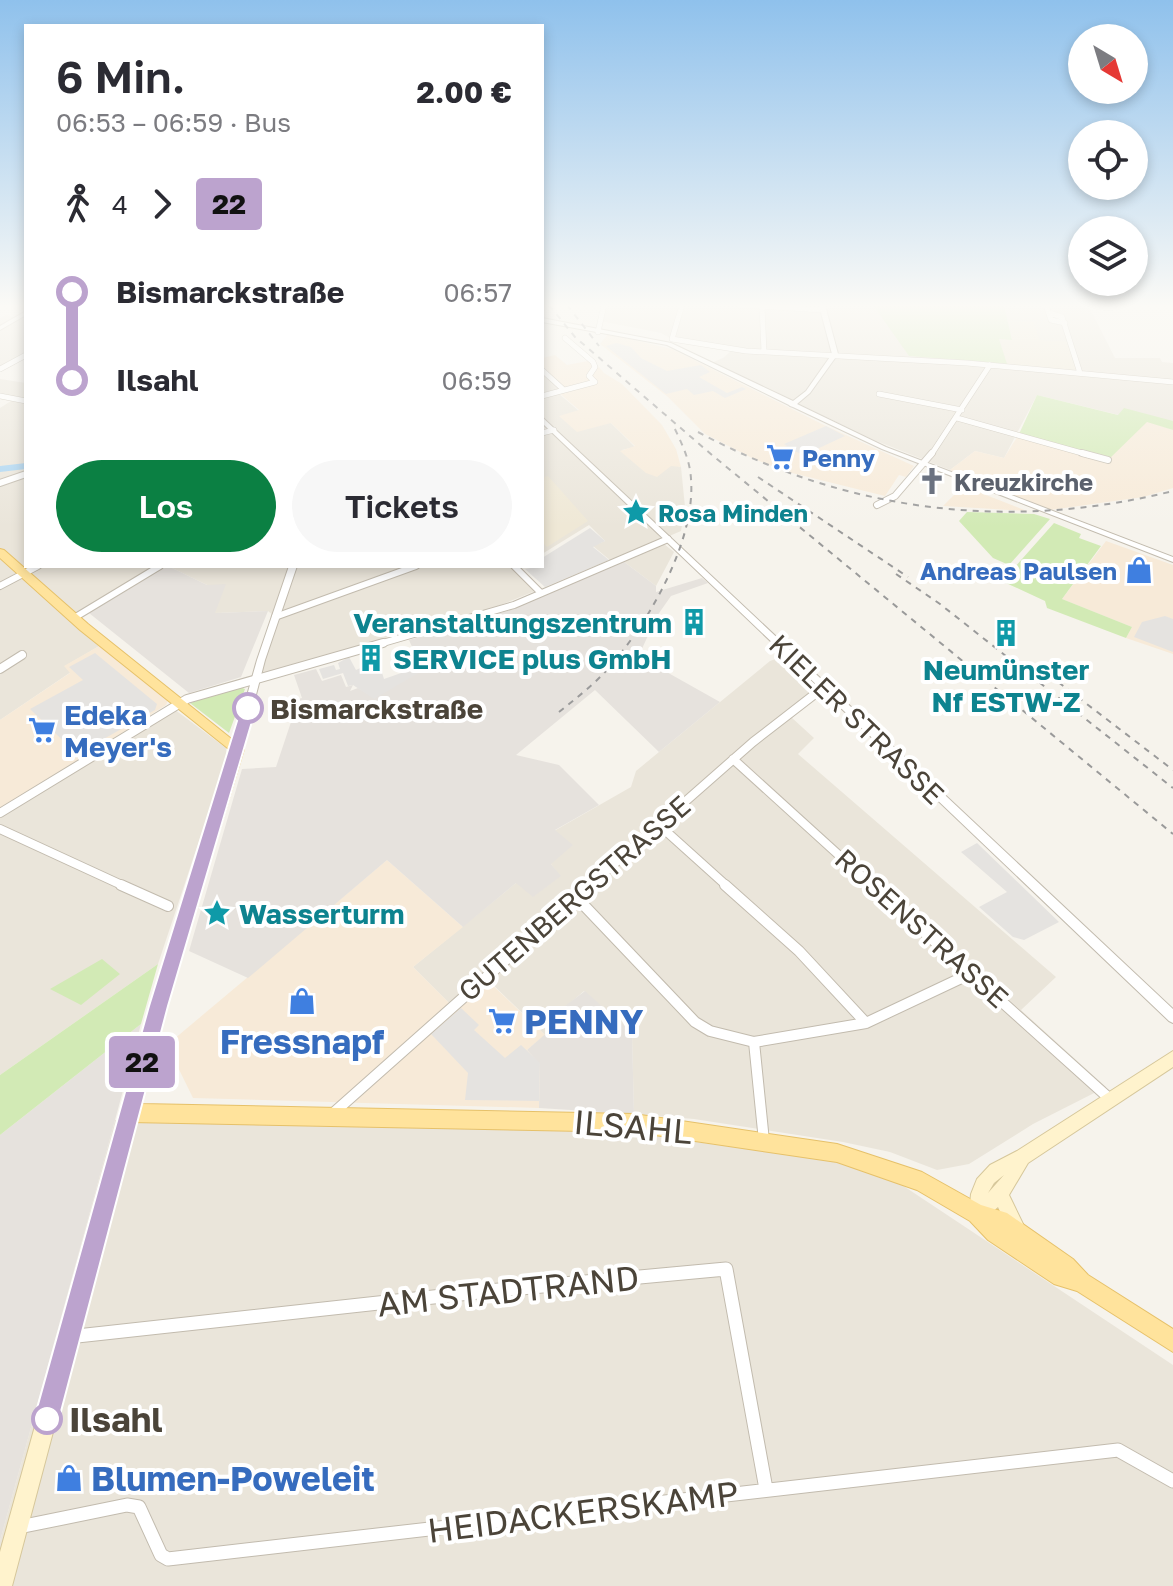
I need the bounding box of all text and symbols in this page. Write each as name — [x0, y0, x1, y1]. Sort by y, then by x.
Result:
north arrow — [1068, 24, 1148, 104]
map controls — [1068, 24, 1148, 296]
text: 6 Min. — [56, 50, 185, 103]
text: 2.00 € — [416, 74, 512, 110]
text: 06:53 – 06:59 · Bus — [56, 107, 291, 138]
button: locate — [1068, 120, 1148, 200]
icon: walk — [56, 182, 100, 226]
icon: forward — [140, 182, 184, 226]
text: 22 — [212, 187, 246, 220]
text: 4 — [112, 189, 128, 220]
button: layers — [1068, 216, 1148, 296]
text: Bismarckstraße — [116, 274, 344, 310]
text: 06:57 — [443, 277, 512, 308]
text: Ilsahl — [116, 362, 199, 398]
text: 06:59 — [442, 365, 512, 396]
supermarket icon: Penny — [765, 442, 795, 472]
place label: Penny — [802, 443, 876, 472]
button: Los — [56, 460, 276, 552]
button: Tickets — [292, 460, 512, 552]
church icon: Kreuzkirche — [917, 466, 947, 496]
place label: Kreuzkirche — [954, 467, 1093, 496]
place icon: Rosa Minden — [621, 497, 651, 527]
place label: Rosa Minden — [658, 498, 808, 527]
shop icon: Andreas Paulsen — [1124, 555, 1154, 585]
place label: Andreas Paulsen — [920, 556, 1117, 585]
place label: Veranstaltungszentrum — [353, 606, 672, 639]
building icon: Veranstaltungszentrum — [679, 607, 709, 637]
building icon: Neumünster Nf ESTW-Z — [991, 618, 1021, 648]
street label: KIELER STRASSE — [763, 627, 951, 811]
place label: SERVICE plus GmbH — [393, 642, 671, 675]
building icon: SERVICE plus GmbH — [356, 643, 386, 673]
place label: Neumünster Nf ESTW-Z — [923, 653, 1089, 718]
place label: Bismarckstraße — [270, 692, 483, 725]
marker: Bismarckstraße — [233, 693, 263, 723]
place label: Edeka Meyer's — [64, 698, 172, 763]
supermarket icon: Edeka Meyer's — [27, 715, 57, 745]
street label: GUTENBERGSTRASSE — [451, 788, 697, 1008]
street label: ROSENSTRASSE — [829, 842, 1015, 1014]
place label: Wasserturm — [239, 897, 404, 930]
place icon: Wasserturm — [202, 898, 232, 928]
shop icon: Fressnapf — [287, 986, 317, 1016]
place label: PENNY — [524, 1001, 644, 1041]
supermarket icon: PENNY — [487, 1006, 517, 1036]
place label: Fressnapf — [220, 1021, 385, 1061]
line badge: 22 — [106, 1036, 178, 1088]
text: 22 — [125, 1045, 159, 1078]
street label: ILSAHL — [572, 1101, 694, 1151]
street label: AM STADTRAND — [375, 1256, 641, 1324]
place label: Ilsahl — [69, 1399, 163, 1439]
marker: Ilsahl — [32, 1404, 62, 1434]
place label: Blumen-Poweleit — [91, 1458, 375, 1498]
shop icon: Blumen-Poweleit — [54, 1463, 84, 1493]
street label: HEIDACKERSKAMP — [425, 1472, 741, 1550]

